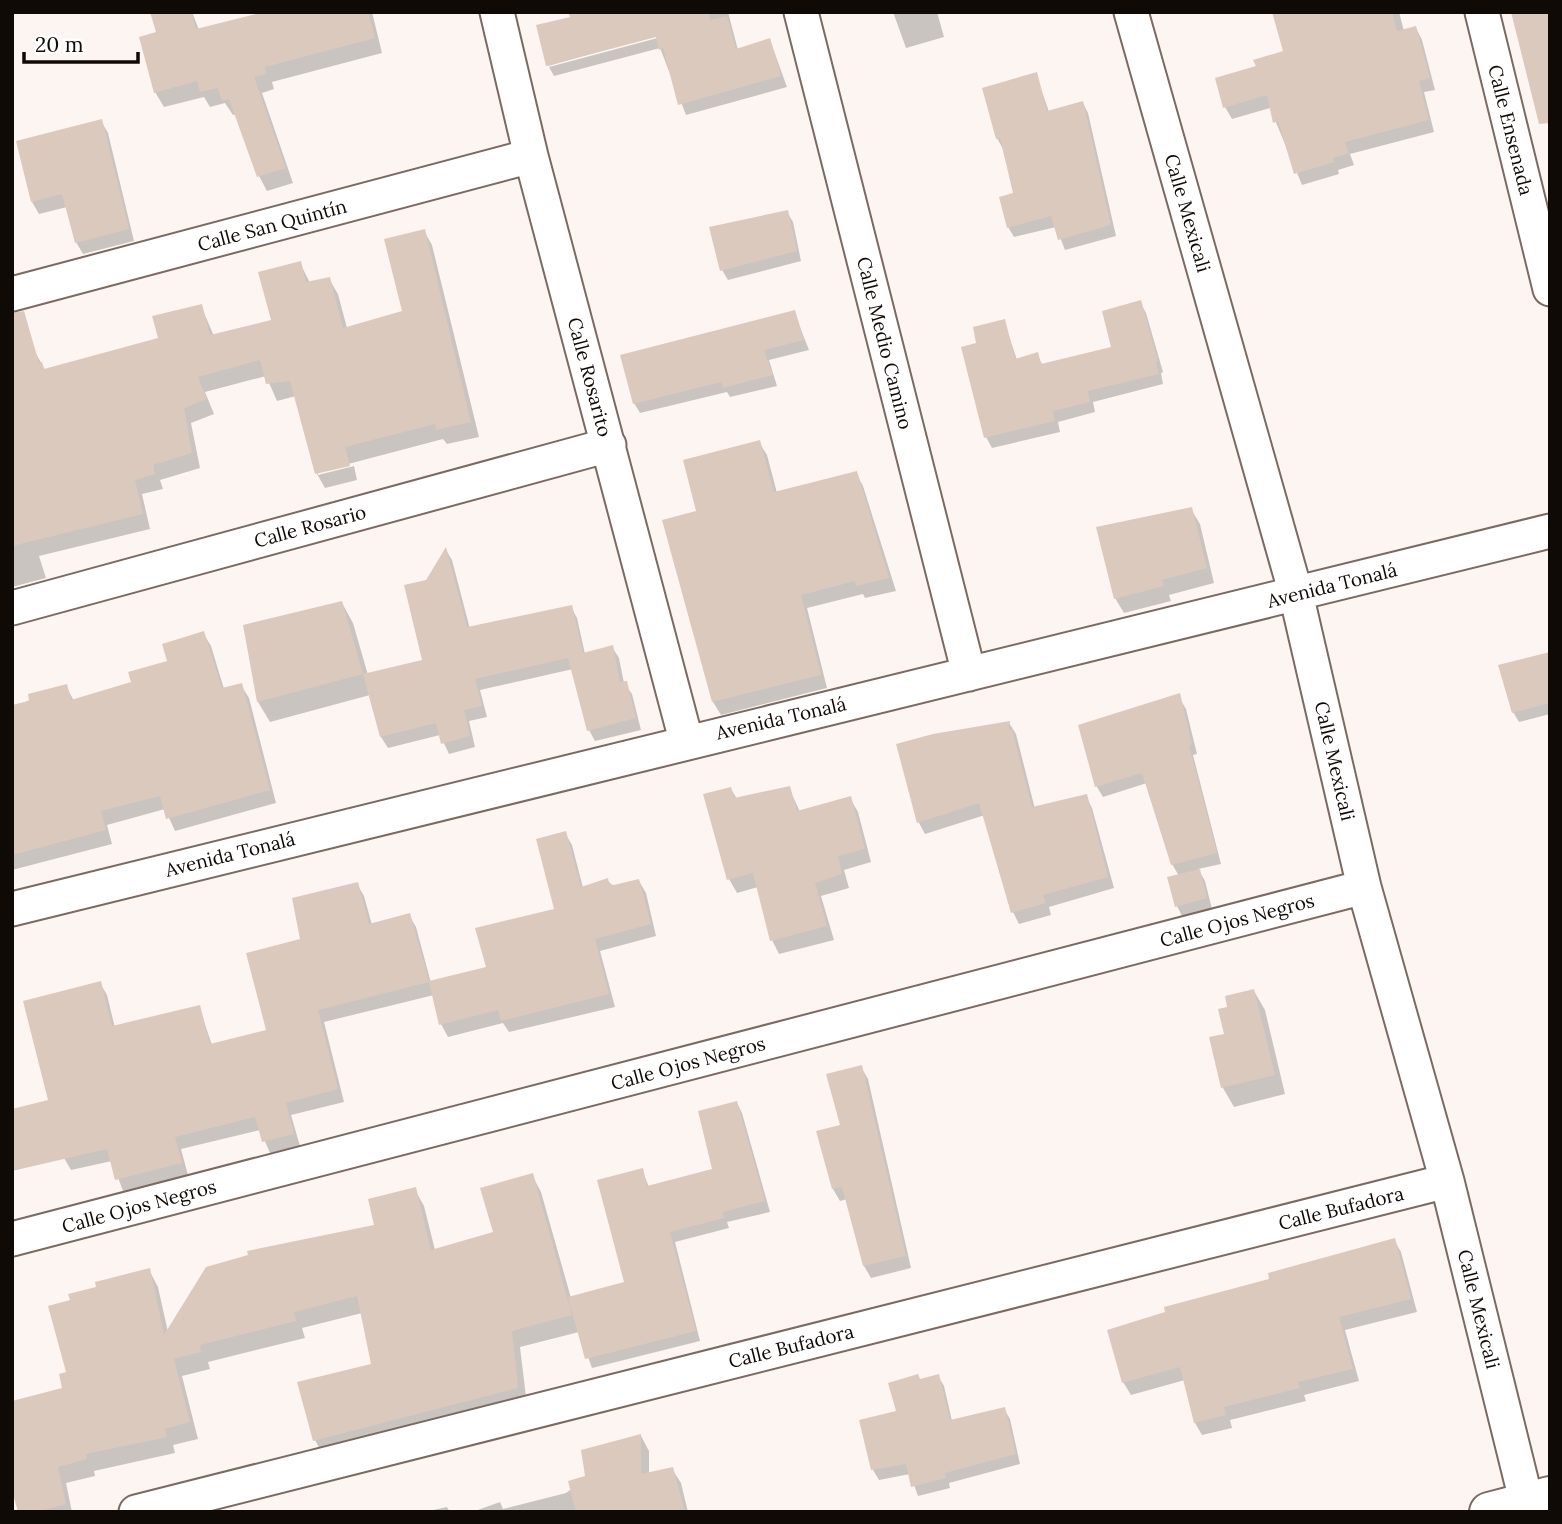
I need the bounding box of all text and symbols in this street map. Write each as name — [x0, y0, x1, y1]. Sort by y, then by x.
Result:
scale bar — [24, 21, 138, 65]
text: 20 m — [35, 31, 84, 58]
street label: Calle Ensenada — [1483, 62, 1539, 198]
street label: Calle Mexicali — [1160, 151, 1216, 275]
street label: Calle San Quintín — [195, 194, 349, 256]
street label: Calle Medio Camino — [852, 254, 918, 432]
street label: Calle Rosarito — [563, 315, 617, 439]
street label: Calle Rosario — [251, 500, 369, 552]
street label: Avenida Tonalá — [1264, 557, 1400, 613]
street label: Avenida Tonalá — [713, 691, 849, 745]
street label: Calle Mexicali — [1310, 699, 1360, 823]
street label: Avenida Tonalá — [162, 826, 298, 882]
street label: Calle Ojos Negros — [1157, 888, 1317, 952]
street label: Calle Ojos Negros — [608, 1031, 768, 1095]
street label: Calle Ojos Negros — [59, 1174, 219, 1238]
street label: Calle Bufadora — [1276, 1181, 1406, 1235]
street label: Calle Mexicali — [1453, 1247, 1505, 1371]
street label: Calle Bufadora — [726, 1319, 856, 1373]

